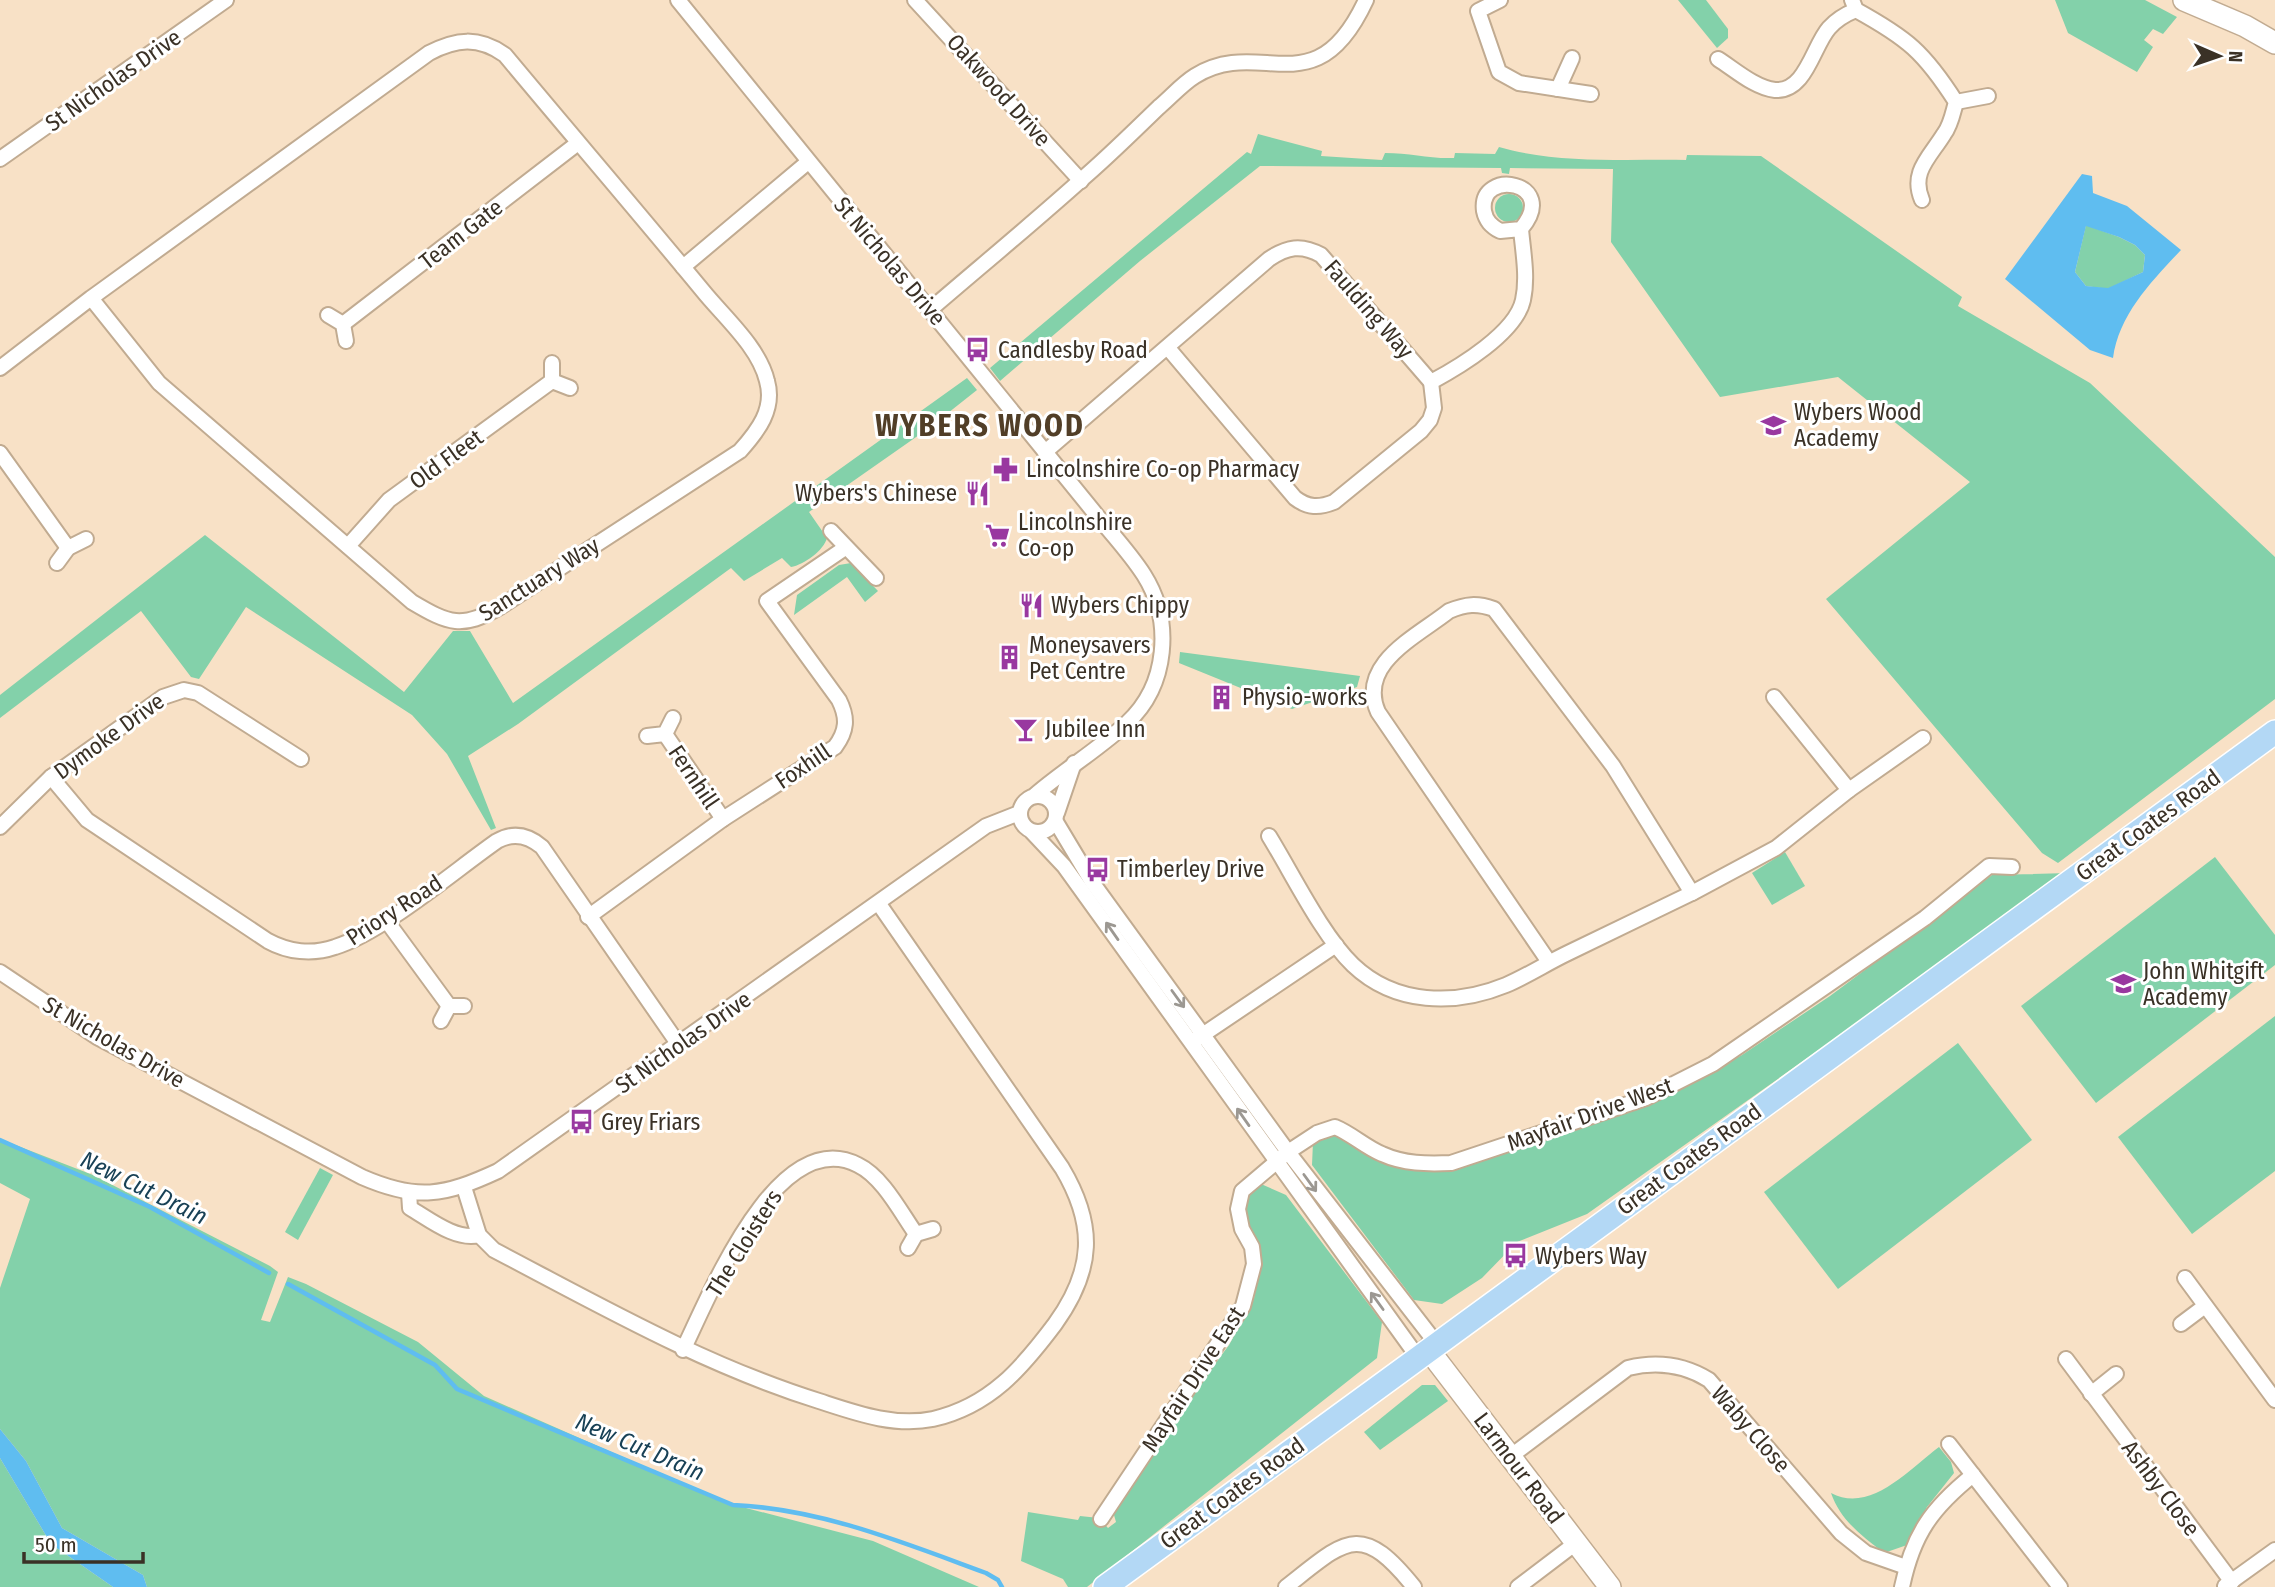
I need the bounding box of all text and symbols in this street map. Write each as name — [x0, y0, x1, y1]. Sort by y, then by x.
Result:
north arrow — [2184, 21, 2254, 91]
street label: St Nicholas Drive — [40, 23, 186, 137]
street label: Oakwood Drive — [941, 28, 1057, 152]
text: N — [2224, 50, 2247, 63]
street label: St Nicholas Drive — [828, 191, 952, 331]
street label: Team Gate — [414, 193, 508, 275]
street label: Faulding Way — [1318, 254, 1420, 365]
bus stop icon: Candlesby Road — [964, 336, 992, 364]
place label: Candlesby Road — [998, 336, 1148, 364]
place label: Wybers Wood Academy — [1794, 398, 1922, 452]
district label: WYBERS WOOD — [875, 408, 1085, 444]
school or university icon: Wybers Wood Academy — [1760, 411, 1788, 439]
street label: Old Fleet — [404, 423, 489, 495]
pharmacy icon: Lincolnshire Co-op Pharmacy — [992, 455, 1020, 483]
place label: Lincolnshire Co-op Pharmacy — [1026, 455, 1300, 483]
place label: Wybers's Chinese — [795, 479, 957, 507]
restaurant icon: Wybers's Chinese — [963, 479, 991, 507]
place label: Lincolnshire Co-op — [1018, 508, 1132, 562]
supermarket icon: Lincolnshire Co-op — [984, 521, 1012, 549]
street label: Sanctuary Way — [474, 530, 605, 627]
restaurant icon: Wybers Chippy — [1017, 591, 1045, 619]
place label: Wybers Chippy — [1051, 591, 1190, 619]
place label: Moneysavers Pet Centre — [1029, 631, 1151, 685]
building icon: Moneysavers Pet Centre — [995, 644, 1023, 672]
building icon: Physio-works — [1208, 683, 1236, 711]
place label: Physio-works — [1242, 683, 1368, 711]
street label: Dymoke Drive — [48, 687, 170, 785]
bar icon: Jubilee Inn — [1011, 715, 1039, 743]
place label: Jubilee Inn — [1045, 715, 1146, 743]
street label: Foxhill — [770, 737, 836, 795]
street label: Fernhill — [663, 740, 725, 814]
street label: Great Coates Road — [2070, 763, 2226, 887]
bus stop icon: Timberley Drive — [1083, 855, 1111, 883]
place label: Timberley Drive — [1117, 855, 1264, 883]
street label: Priory Road — [341, 869, 447, 951]
one-way arrow — [1105, 922, 1119, 941]
place label: John Whitgift Academy — [2143, 957, 2265, 1011]
school or university icon: John Whitgift Academy — [2109, 970, 2137, 998]
street label: St Nicholas Drive — [610, 985, 756, 1099]
one-way arrow — [1170, 989, 1185, 1007]
street label: St Nicholas Drive — [38, 990, 190, 1094]
street label: Mayfair Drive West — [1503, 1071, 1677, 1157]
street label: Great Coates Road — [1611, 1097, 1767, 1221]
bus stop icon: Grey Friars — [567, 1108, 595, 1136]
place label: Grey Friars — [601, 1108, 701, 1136]
one-way arrow — [1236, 1108, 1250, 1127]
water label: New Cut Drain — [76, 1145, 212, 1231]
one-way arrow — [1303, 1173, 1318, 1192]
street label: The Cloisters — [700, 1184, 788, 1302]
bus stop icon: Wybers Way — [1501, 1242, 1529, 1270]
place label: Wybers Way — [1535, 1242, 1647, 1270]
one-way arrow — [1369, 1293, 1384, 1311]
street label: Mayfair Drive East — [1136, 1301, 1251, 1457]
street label: Waby Close — [1706, 1380, 1796, 1478]
water label: New Cut Drain — [571, 1407, 709, 1487]
street label: Larmour Road — [1468, 1407, 1570, 1529]
street label: Great Coates Road — [1154, 1431, 1310, 1555]
street label: Ashby Close — [2116, 1435, 2206, 1541]
scale bar — [24, 1520, 144, 1564]
text: 50 m — [35, 1532, 77, 1558]

